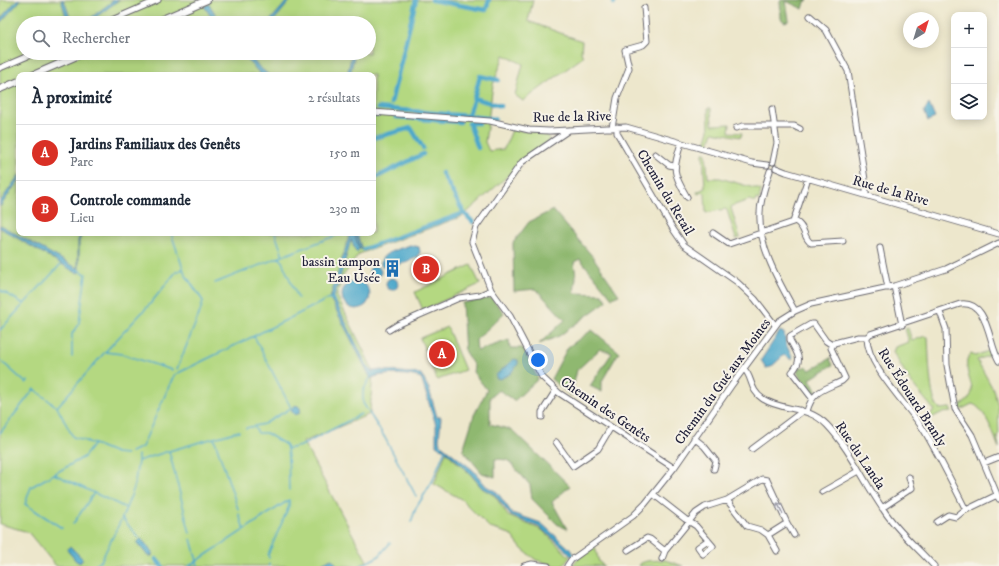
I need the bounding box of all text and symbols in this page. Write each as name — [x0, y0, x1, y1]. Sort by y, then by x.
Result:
north arrow — [903, 12, 939, 48]
map controls — [951, 12, 987, 120]
button: + — [951, 12, 987, 48]
search box — [16, 16, 376, 60]
icon: search — [30, 27, 52, 49]
text: Rechercher — [62, 29, 130, 48]
button: − — [951, 48, 987, 84]
button: layers — [951, 84, 987, 120]
text: À proximité — [32, 87, 112, 109]
text: 2 résultats — [308, 90, 360, 106]
street label: Rue de la Rive — [533, 107, 612, 127]
text: Jardins Familiaux des Genêts — [70, 135, 240, 154]
text: A — [41, 145, 49, 161]
text: 150 m — [329, 145, 360, 161]
street label: Chemin du Retail — [632, 146, 698, 239]
text: Parc — [70, 154, 93, 170]
street label: Rue de la Rive — [850, 171, 931, 211]
text: Controle commande — [70, 191, 191, 210]
text: B — [41, 201, 49, 217]
text: 230 m — [329, 201, 360, 217]
text: Lieu — [70, 210, 94, 226]
place label: bassin tampon Eau Usée — [302, 253, 381, 287]
pin: B — [413, 254, 439, 284]
building icon: bassin tampon Eau Usée — [383, 259, 403, 279]
street label: Chemin du Gué aux Moines — [671, 314, 775, 448]
pin: A — [429, 339, 455, 369]
street label: Rue Édouard Branly — [873, 345, 951, 451]
your location — [528, 350, 548, 370]
street label: Chemin des Genêts — [557, 373, 654, 447]
street label: Rue du Landa — [831, 418, 889, 493]
one-way arrow — [776, 502, 783, 514]

